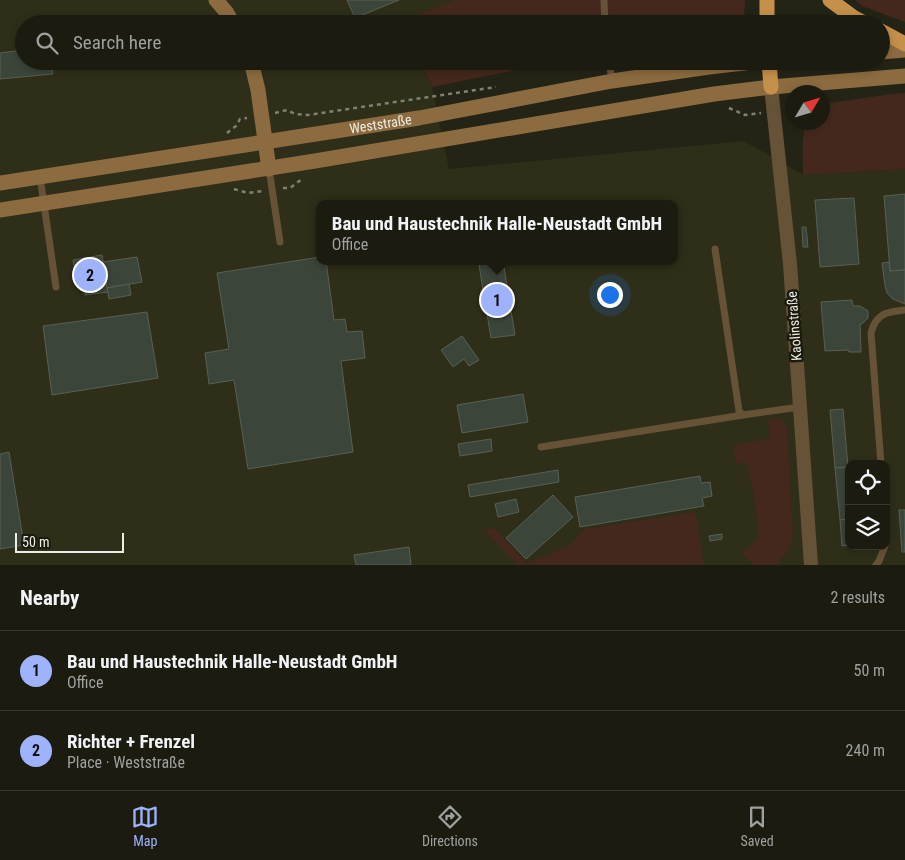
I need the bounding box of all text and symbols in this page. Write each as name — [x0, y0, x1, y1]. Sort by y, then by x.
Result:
search box — [15, 15, 890, 70]
icon: search — [33, 29, 61, 57]
text: Search here — [73, 31, 161, 54]
north arrow — [785, 85, 830, 130]
street label: Weststraße — [348, 111, 413, 137]
popup — [316, 200, 678, 265]
text: Bau und Haustechnik Halle-Neustadt GmbH — [332, 212, 662, 235]
text: Office — [332, 235, 368, 254]
pin: 2 — [74, 256, 106, 294]
pin: 1 — [481, 281, 513, 319]
your location — [597, 282, 623, 308]
street label: Kaolinstraße — [784, 290, 804, 361]
map controls — [845, 460, 890, 550]
button: locate — [845, 460, 890, 505]
button: layers — [845, 505, 890, 550]
scale bar — [15, 530, 124, 553]
text: 50 m — [22, 534, 50, 550]
text: Nearby — [20, 586, 79, 610]
text: 2 results — [830, 588, 885, 607]
text: Bau und Haustechnik Halle-Neustadt GmbH — [67, 650, 398, 673]
text: 1 — [32, 661, 40, 680]
text: 50 m — [853, 661, 885, 680]
text: Office — [67, 673, 103, 692]
text: Richter + Frenzel — [67, 730, 195, 753]
text: 2 — [32, 741, 40, 760]
text: 240 m — [846, 741, 885, 760]
text: Place · Weststraße — [67, 753, 185, 772]
tab: Map — [131, 803, 159, 849]
tab: Directions — [422, 803, 478, 849]
tab: Saved — [740, 803, 774, 849]

